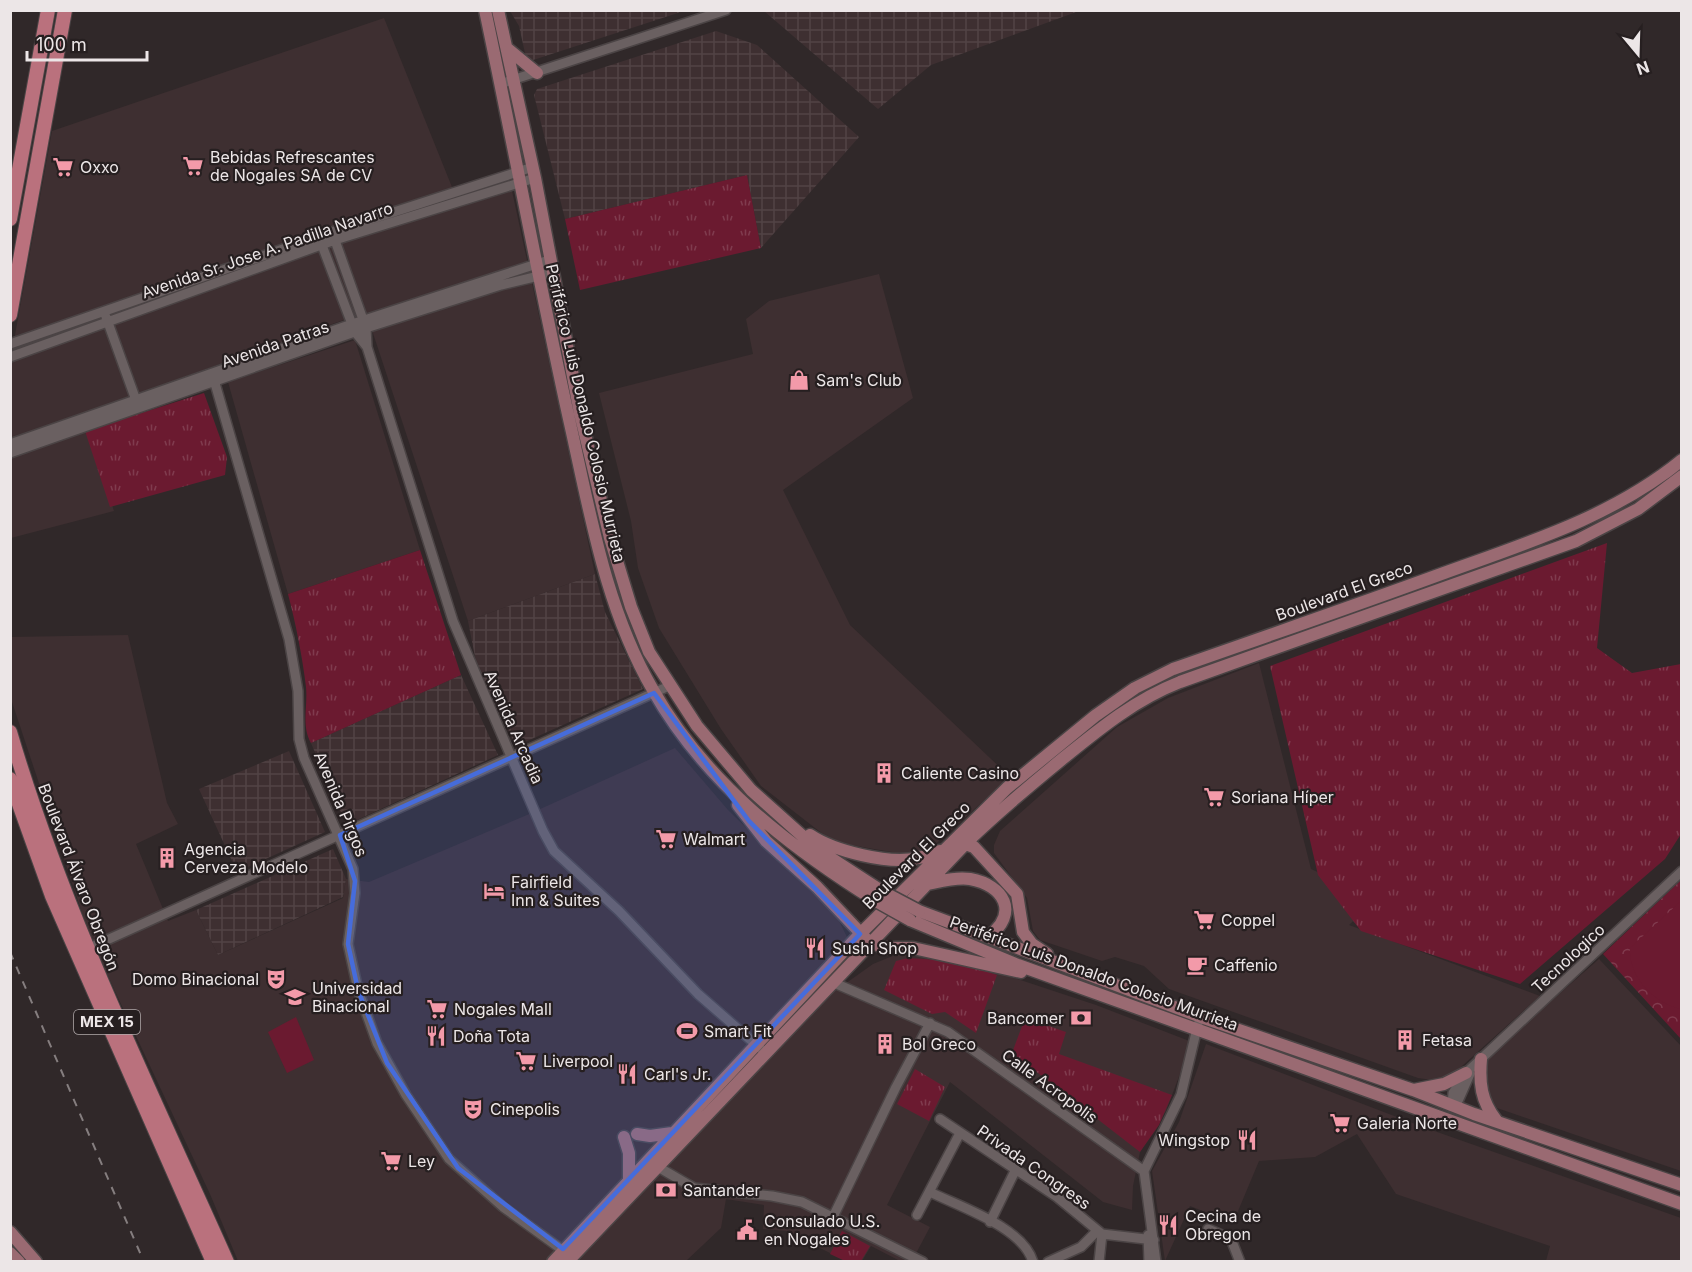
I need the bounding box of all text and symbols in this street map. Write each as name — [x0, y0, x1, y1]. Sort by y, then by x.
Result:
scale bar — [27, 24, 147, 62]
north arrow — [1608, 24, 1668, 84]
text: 100 m — [36, 34, 87, 55]
text: N — [1634, 57, 1652, 80]
place label: Bebidas Refrescantes de Nogales SA de CV — [210, 147, 375, 185]
supermarket icon: Bebidas Refrescantes de Nogales SA de CV — [181, 154, 205, 178]
supermarket icon: Oxxo — [51, 155, 75, 179]
place label: Oxxo — [80, 157, 119, 177]
street label: Avenida Sr. Jose A. Padilla Navarro — [139, 197, 395, 303]
street label: Periférico Luis Donaldo Colosio Murrieta — [542, 262, 630, 564]
street label: Avenida Patras — [219, 316, 331, 372]
shop icon: Sam's Club — [787, 368, 811, 392]
place label: Sam's Club — [816, 370, 902, 390]
street label: Boulevard El Greco — [1273, 557, 1415, 625]
street label: Avenida Arcadia — [480, 667, 548, 787]
street label: Avenida Pirgos — [310, 748, 372, 860]
building icon: Caliente Casino — [872, 761, 896, 785]
place label: Caliente Casino — [901, 763, 1019, 783]
street label: Boulevard Álvaro Obregón — [34, 780, 124, 974]
supermarket icon: Soriana Híper — [1202, 785, 1226, 809]
place label: Soriana Híper — [1231, 787, 1334, 807]
street label: Boulevard El Greco — [858, 797, 974, 913]
supermarket icon: Walmart — [654, 827, 678, 851]
place label: Walmart — [683, 829, 745, 849]
place label: Agencia Cerveza Modelo — [184, 839, 308, 877]
building icon: Agencia Cerveza Modelo — [155, 846, 179, 870]
place label: Fairfield Inn & Suites — [511, 872, 600, 910]
hotel icon: Fairfield Inn & Suites — [482, 879, 506, 903]
supermarket icon: Coppel — [1192, 908, 1216, 932]
place label: Coppel — [1221, 910, 1275, 930]
street label: Periférico Luis Donaldo Colosio Murrieta — [947, 911, 1241, 1035]
street label: Tecnologico — [1527, 919, 1609, 997]
restaurant icon: Sushi Shop — [803, 936, 827, 960]
place label: Sushi Shop — [832, 938, 917, 958]
cafe icon: Caffenio — [1185, 953, 1209, 977]
place label: Caffenio — [1214, 955, 1278, 975]
theatre icon: Domo Binacional — [264, 967, 288, 991]
place label: Domo Binacional — [132, 969, 259, 989]
place label: Universidad Binacional — [312, 978, 402, 1016]
school or university icon: Universidad Binacional — [283, 985, 307, 1009]
supermarket icon: Nogales Mall — [425, 997, 449, 1021]
place label: Nogales Mall — [454, 999, 552, 1019]
bank icon: Bancomer — [1069, 1006, 1093, 1030]
place label: Bancomer — [987, 1008, 1064, 1028]
road number: MEX 15 — [74, 1010, 140, 1034]
sports icon: Smart Fit — [675, 1019, 699, 1043]
place label: Smart Fit — [704, 1021, 772, 1041]
restaurant icon: Doña Tota — [424, 1024, 448, 1048]
place label: Doña Tota — [453, 1026, 530, 1046]
building icon: Fetasa — [1393, 1028, 1417, 1052]
place label: Fetasa — [1422, 1030, 1472, 1050]
building icon: Bol Greco — [873, 1032, 897, 1056]
place label: Bol Greco — [902, 1034, 976, 1054]
street label: Calle Acropolis — [998, 1045, 1102, 1127]
supermarket icon: Liverpool — [514, 1049, 538, 1073]
place label: Liverpool — [543, 1051, 613, 1071]
restaurant icon: Carl's Jr. — [615, 1062, 639, 1086]
place label: Carl's Jr. — [644, 1064, 711, 1084]
theatre icon: Cinepolis — [461, 1097, 485, 1121]
place label: Cinepolis — [490, 1099, 560, 1119]
supermarket icon: Galeria Norte — [1328, 1111, 1352, 1135]
place label: Galeria Norte — [1357, 1113, 1457, 1133]
street label: Privada Congress — [973, 1120, 1095, 1214]
restaurant icon: Wingstop — [1235, 1128, 1259, 1152]
place label: Wingstop — [1158, 1130, 1230, 1150]
supermarket icon: Ley — [379, 1149, 403, 1173]
place label: Ley — [408, 1151, 435, 1171]
bank icon: Santander — [654, 1178, 678, 1202]
place label: Santander — [683, 1180, 761, 1200]
place label: Cecina de Obregon — [1185, 1206, 1261, 1244]
place label: Consulado U.S. en Nogales — [764, 1211, 880, 1249]
restaurant icon: Cecina de Obregon — [1156, 1213, 1180, 1237]
public building icon: Consulado U.S. en Nogales — [735, 1218, 759, 1242]

